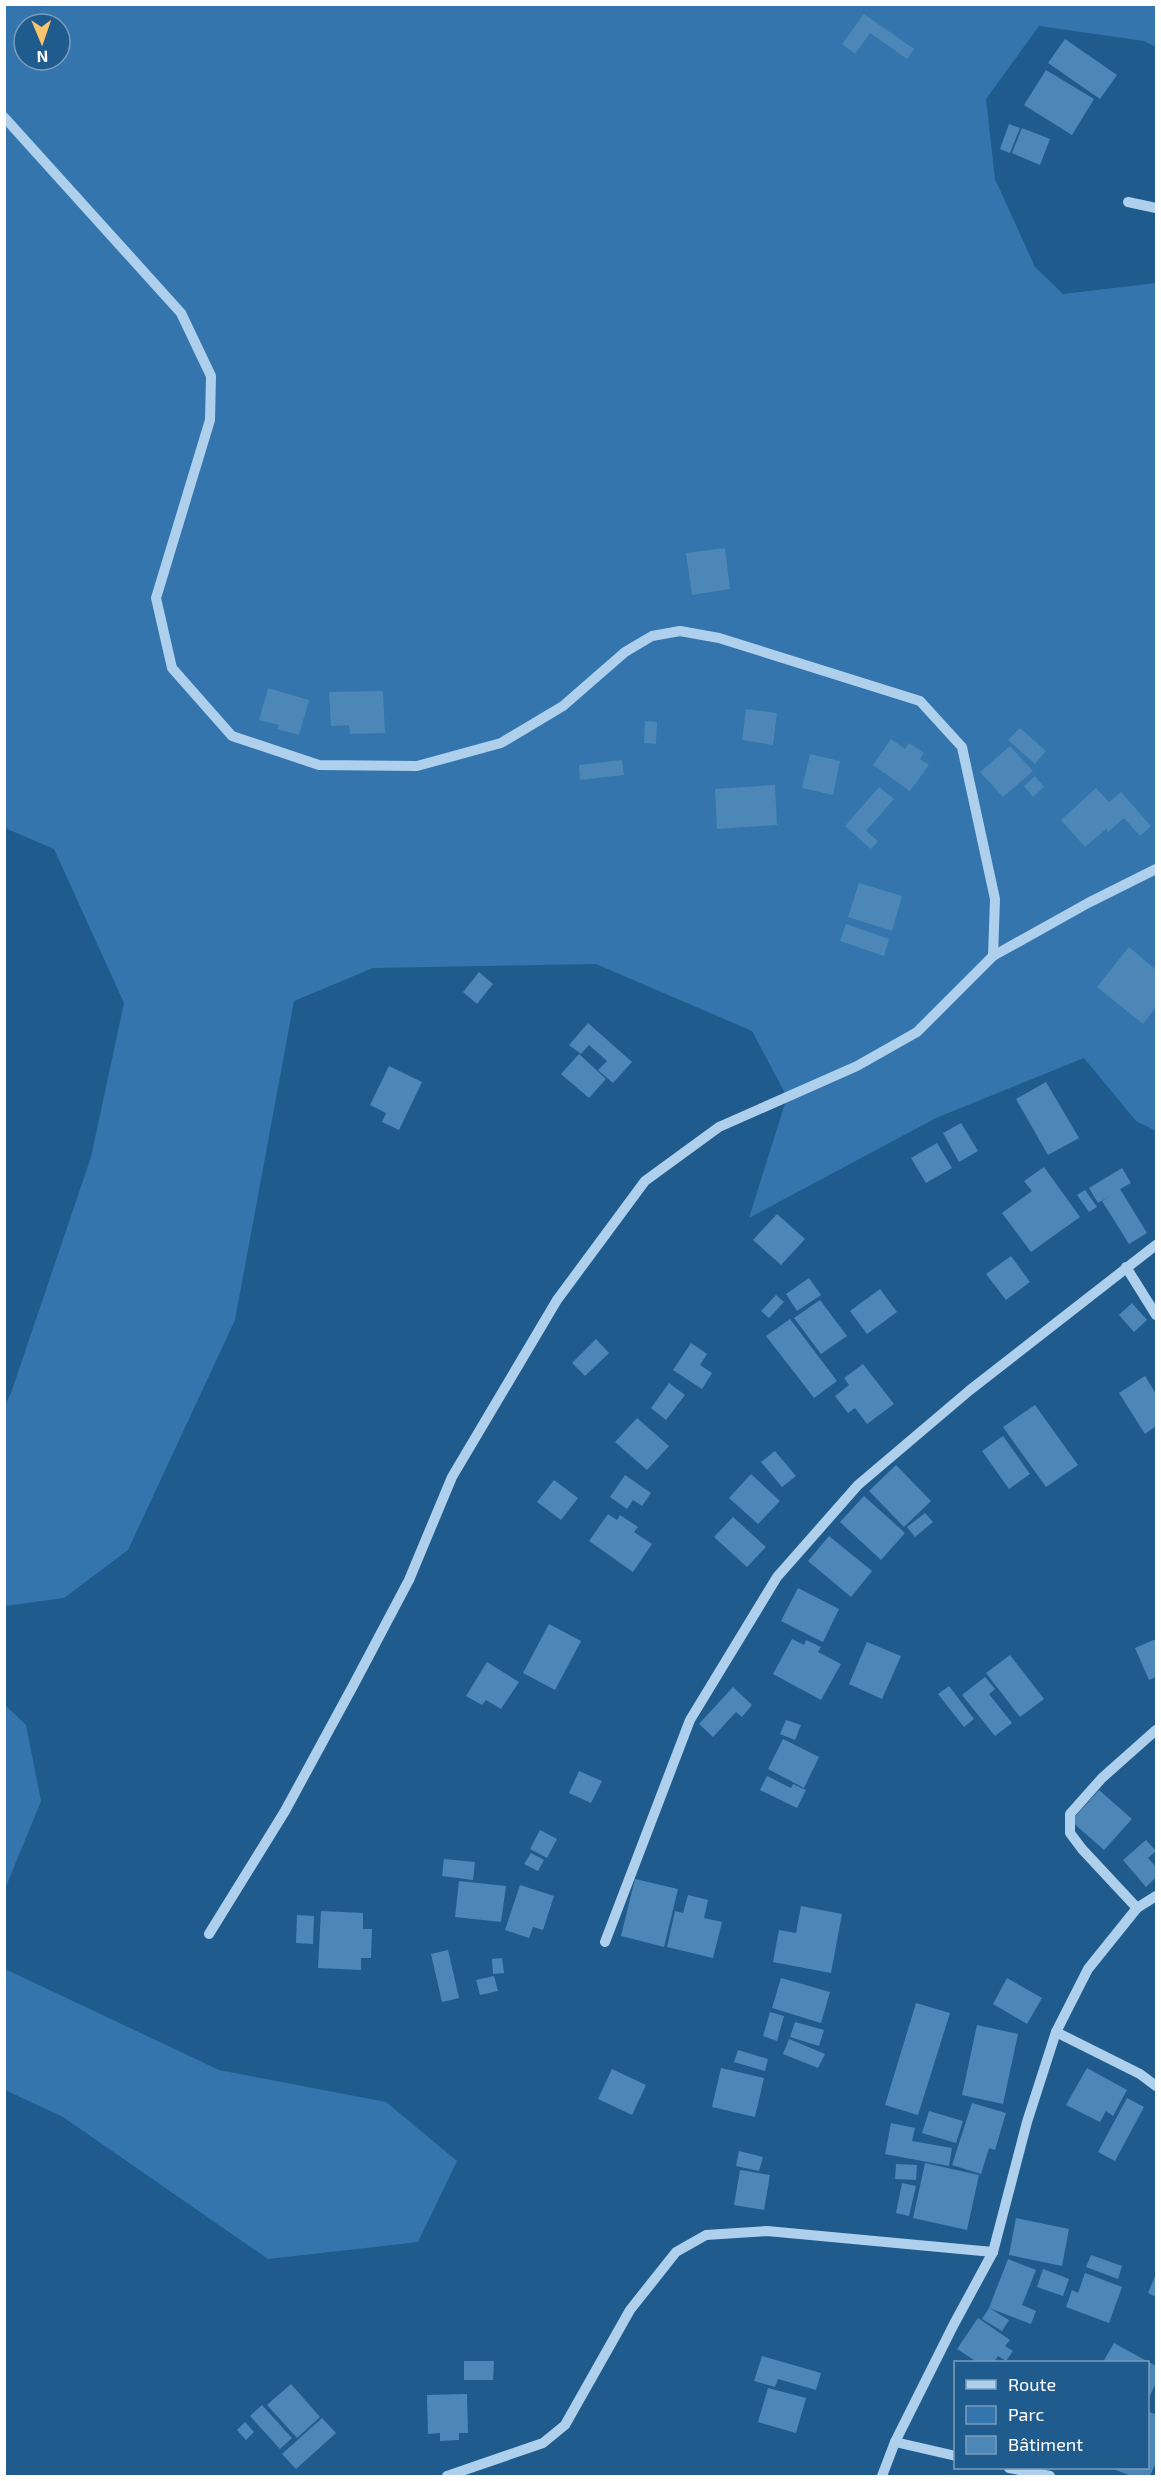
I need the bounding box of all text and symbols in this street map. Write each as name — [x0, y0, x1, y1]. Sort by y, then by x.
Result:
north arrow — [12, 12, 72, 72]
text: N — [36, 48, 49, 67]
legend — [954, 2361, 1149, 2469]
text: Route — [1008, 2373, 1056, 2395]
text: Parc — [1008, 2403, 1044, 2425]
text: Bâtiment — [1008, 2433, 1083, 2455]

